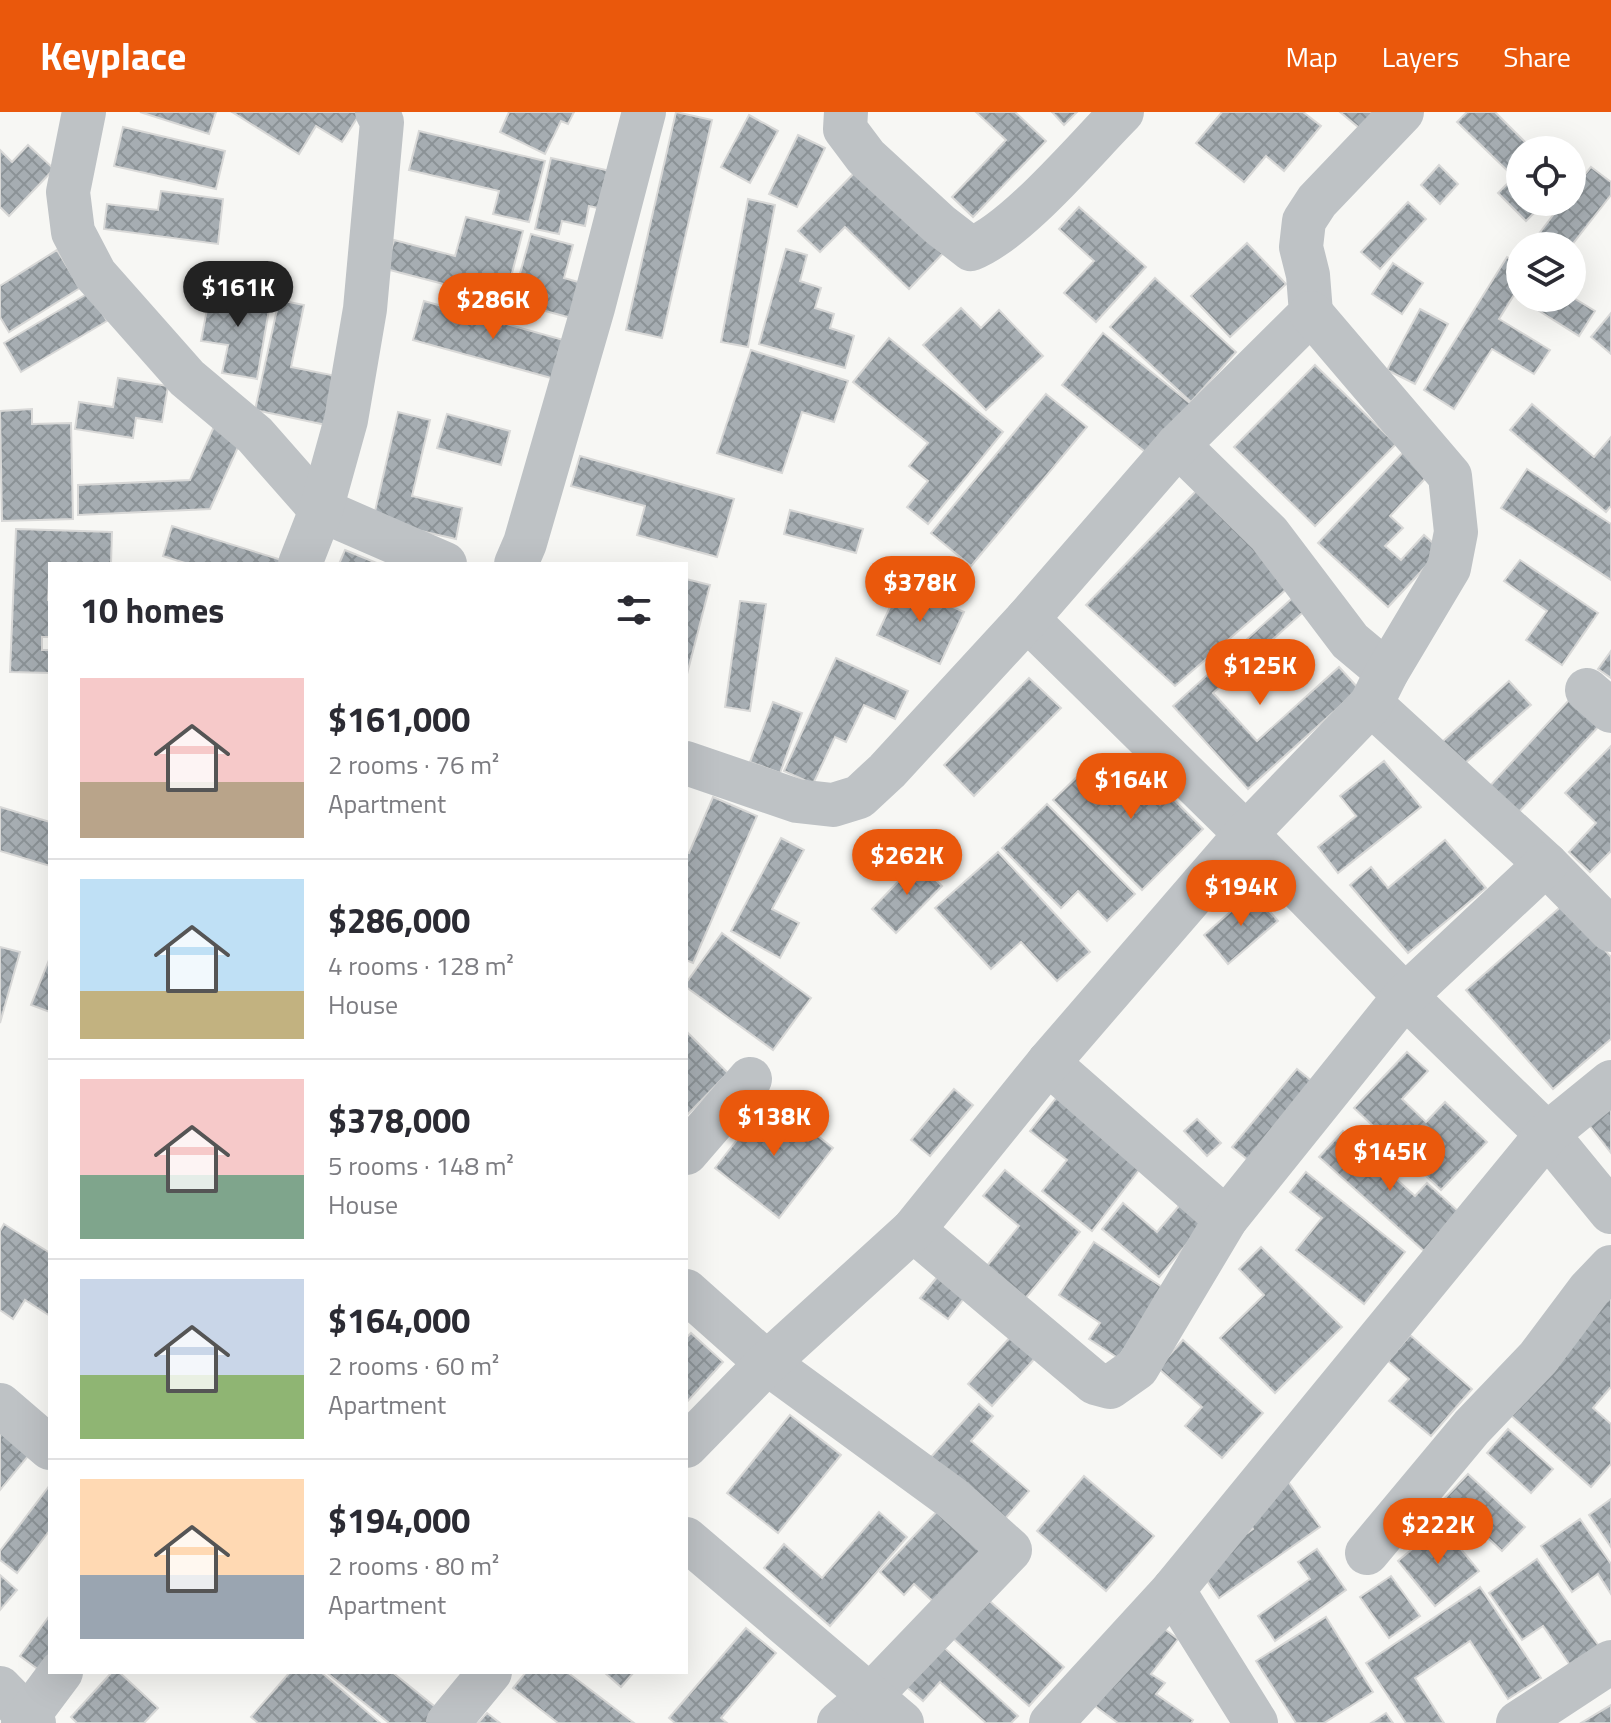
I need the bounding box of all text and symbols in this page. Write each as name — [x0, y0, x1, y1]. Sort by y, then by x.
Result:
text: Keyplace — [40, 27, 187, 85]
text: Map — [1285, 35, 1338, 78]
text: Layers — [1382, 35, 1459, 78]
text: Share — [1503, 35, 1571, 78]
map controls — [1506, 136, 1586, 312]
button: locate — [1506, 136, 1586, 216]
button: layers — [1506, 232, 1586, 312]
pin: $161K — [182, 261, 294, 329]
text: $161K — [201, 267, 275, 306]
pin: $286K — [437, 273, 549, 341]
text: $286K — [456, 279, 530, 318]
pin: $378K — [864, 556, 976, 624]
text: $378K — [883, 562, 957, 601]
text: 10 homes — [80, 584, 224, 636]
icon: filters — [612, 588, 656, 632]
pin: $125K — [1204, 639, 1316, 707]
text: $125K — [1223, 645, 1297, 684]
text: $161,000 — [328, 693, 470, 745]
icon: home — [144, 710, 240, 806]
text: 2 rooms · 76 m² — [328, 745, 499, 784]
pin: $164K — [1075, 753, 1187, 821]
text: $164K — [1094, 759, 1168, 798]
text: Apartment — [328, 784, 446, 823]
pin: $262K — [851, 829, 963, 897]
text: $262K — [870, 835, 944, 874]
pin: $194K — [1185, 860, 1297, 928]
text: $194K — [1204, 866, 1278, 905]
text: $286,000 — [328, 894, 470, 946]
icon: home — [144, 911, 240, 1007]
text: 4 rooms · 128 m² — [328, 946, 514, 985]
text: House — [328, 985, 398, 1024]
pin: $138K — [718, 1090, 830, 1158]
text: $378,000 — [328, 1094, 470, 1146]
text: $138K — [737, 1096, 811, 1135]
icon: home — [144, 1111, 240, 1207]
pin: $145K — [1334, 1125, 1446, 1193]
text: $145K — [1353, 1131, 1427, 1170]
text: 5 rooms · 148 m² — [328, 1146, 514, 1185]
text: House — [328, 1185, 398, 1224]
text: $164,000 — [328, 1294, 470, 1346]
icon: home — [144, 1311, 240, 1407]
text: 2 rooms · 60 m² — [328, 1346, 499, 1385]
text: Apartment — [328, 1385, 446, 1424]
text: $194,000 — [328, 1494, 470, 1546]
pin: $222K — [1382, 1498, 1494, 1566]
text: $222K — [1401, 1504, 1475, 1543]
icon: home — [144, 1511, 240, 1607]
text: 2 rooms · 80 m² — [328, 1546, 499, 1585]
text: Apartment — [328, 1585, 446, 1624]

